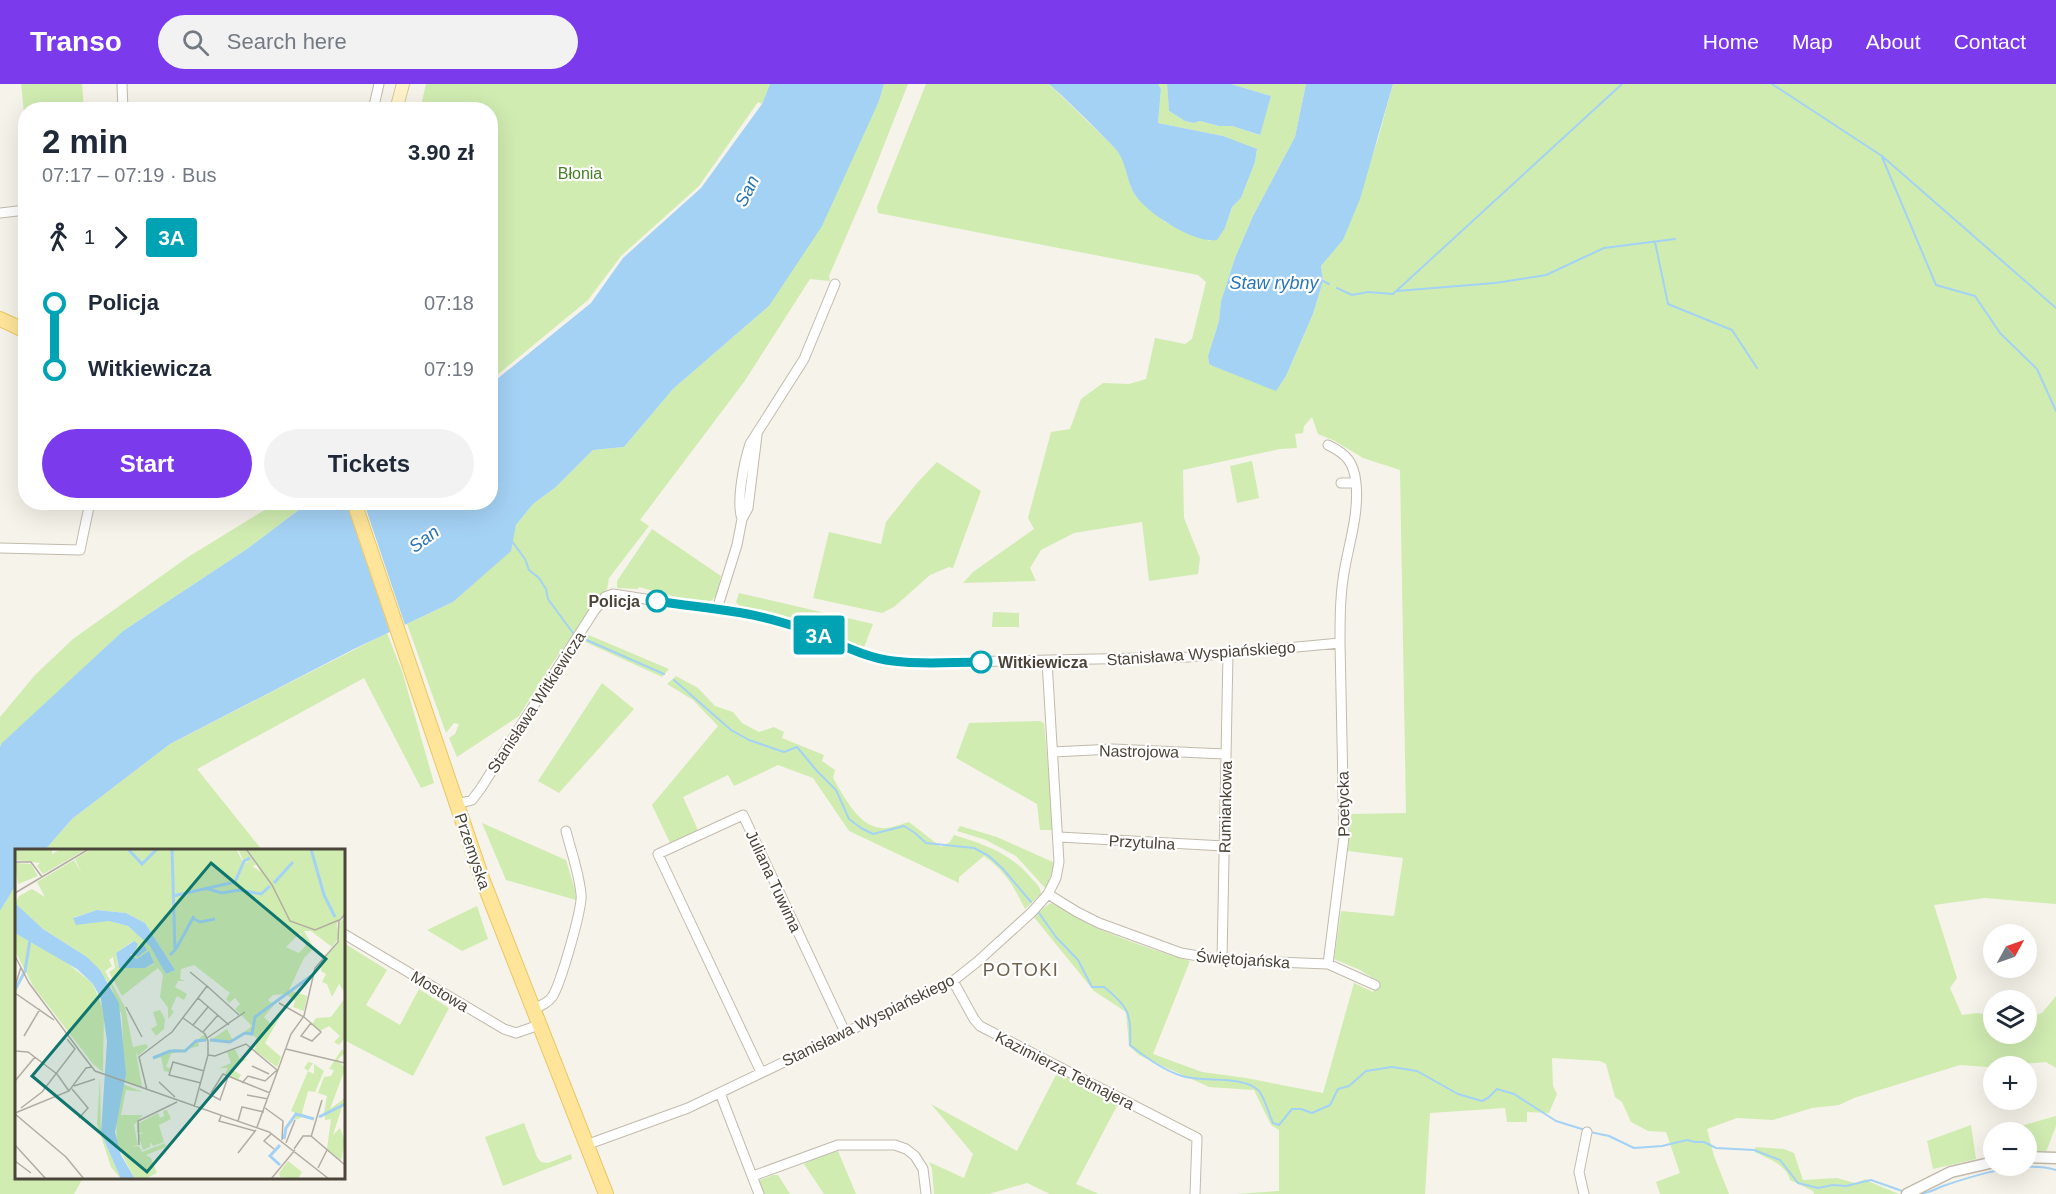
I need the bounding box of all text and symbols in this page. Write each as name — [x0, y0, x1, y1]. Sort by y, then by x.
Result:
search box — [158, 15, 578, 69]
text: Transo — [30, 26, 122, 57]
icon: search — [179, 26, 212, 59]
text: Search here — [227, 29, 347, 54]
text: Home — [1703, 30, 1759, 53]
text: Map — [1792, 30, 1833, 53]
text: About — [1866, 30, 1921, 53]
text: Contact — [1954, 30, 2026, 53]
text: 2 min — [42, 123, 128, 160]
text: 3.90 zł — [408, 140, 474, 165]
text: 07:17 – 07:19 · Bus — [42, 164, 217, 186]
park label: Błonia — [558, 165, 602, 182]
water label: San — [731, 172, 763, 210]
icon: walk — [42, 221, 75, 254]
icon: forward — [104, 221, 137, 254]
text: 1 — [84, 226, 95, 248]
text: 3A — [158, 226, 185, 249]
water label: Staw rybny — [1229, 273, 1320, 293]
text: Policja — [88, 290, 159, 315]
text: 07:18 — [424, 292, 474, 314]
text: Witkiewicza — [88, 356, 211, 381]
text: 07:19 — [424, 358, 474, 380]
button: Start — [42, 429, 252, 498]
button: Tickets — [264, 429, 474, 498]
water label: San — [405, 521, 443, 557]
marker: Policja — [646, 590, 668, 612]
place label: Policja — [588, 593, 640, 610]
line badge: 3A — [792, 616, 846, 654]
text: 3A — [806, 624, 832, 647]
street label: Stanisława Witkiewicza — [484, 628, 589, 776]
street label: Stanisława Wyspiańskiego — [1106, 638, 1296, 669]
marker: Witkiewicza — [970, 651, 992, 673]
place label: Witkiewicza — [998, 654, 1088, 671]
street label: Nastrojowa — [1099, 742, 1179, 761]
street label: Rumiankowa — [1216, 761, 1235, 853]
street label: Poetycka — [1334, 771, 1353, 837]
street label: Przemyska — [452, 811, 493, 891]
street label: Juliana Tuwima — [743, 828, 805, 935]
street label: Przytulna — [1108, 832, 1176, 853]
inset map — [15, 849, 345, 1179]
north arrow — [1983, 924, 2037, 978]
map controls — [1983, 924, 2037, 1176]
street label: Świętojańska — [1195, 947, 1291, 971]
district label: POTOKI — [983, 960, 1059, 980]
street label: Mostowa — [408, 968, 472, 1015]
street label: Stanisława Wyspiańskiego — [779, 971, 957, 1070]
button: layers — [1983, 990, 2037, 1044]
street label: Kazimierza Tetmajera — [993, 1028, 1137, 1113]
button: + — [1983, 1056, 2037, 1110]
button: − — [1983, 1122, 2037, 1176]

